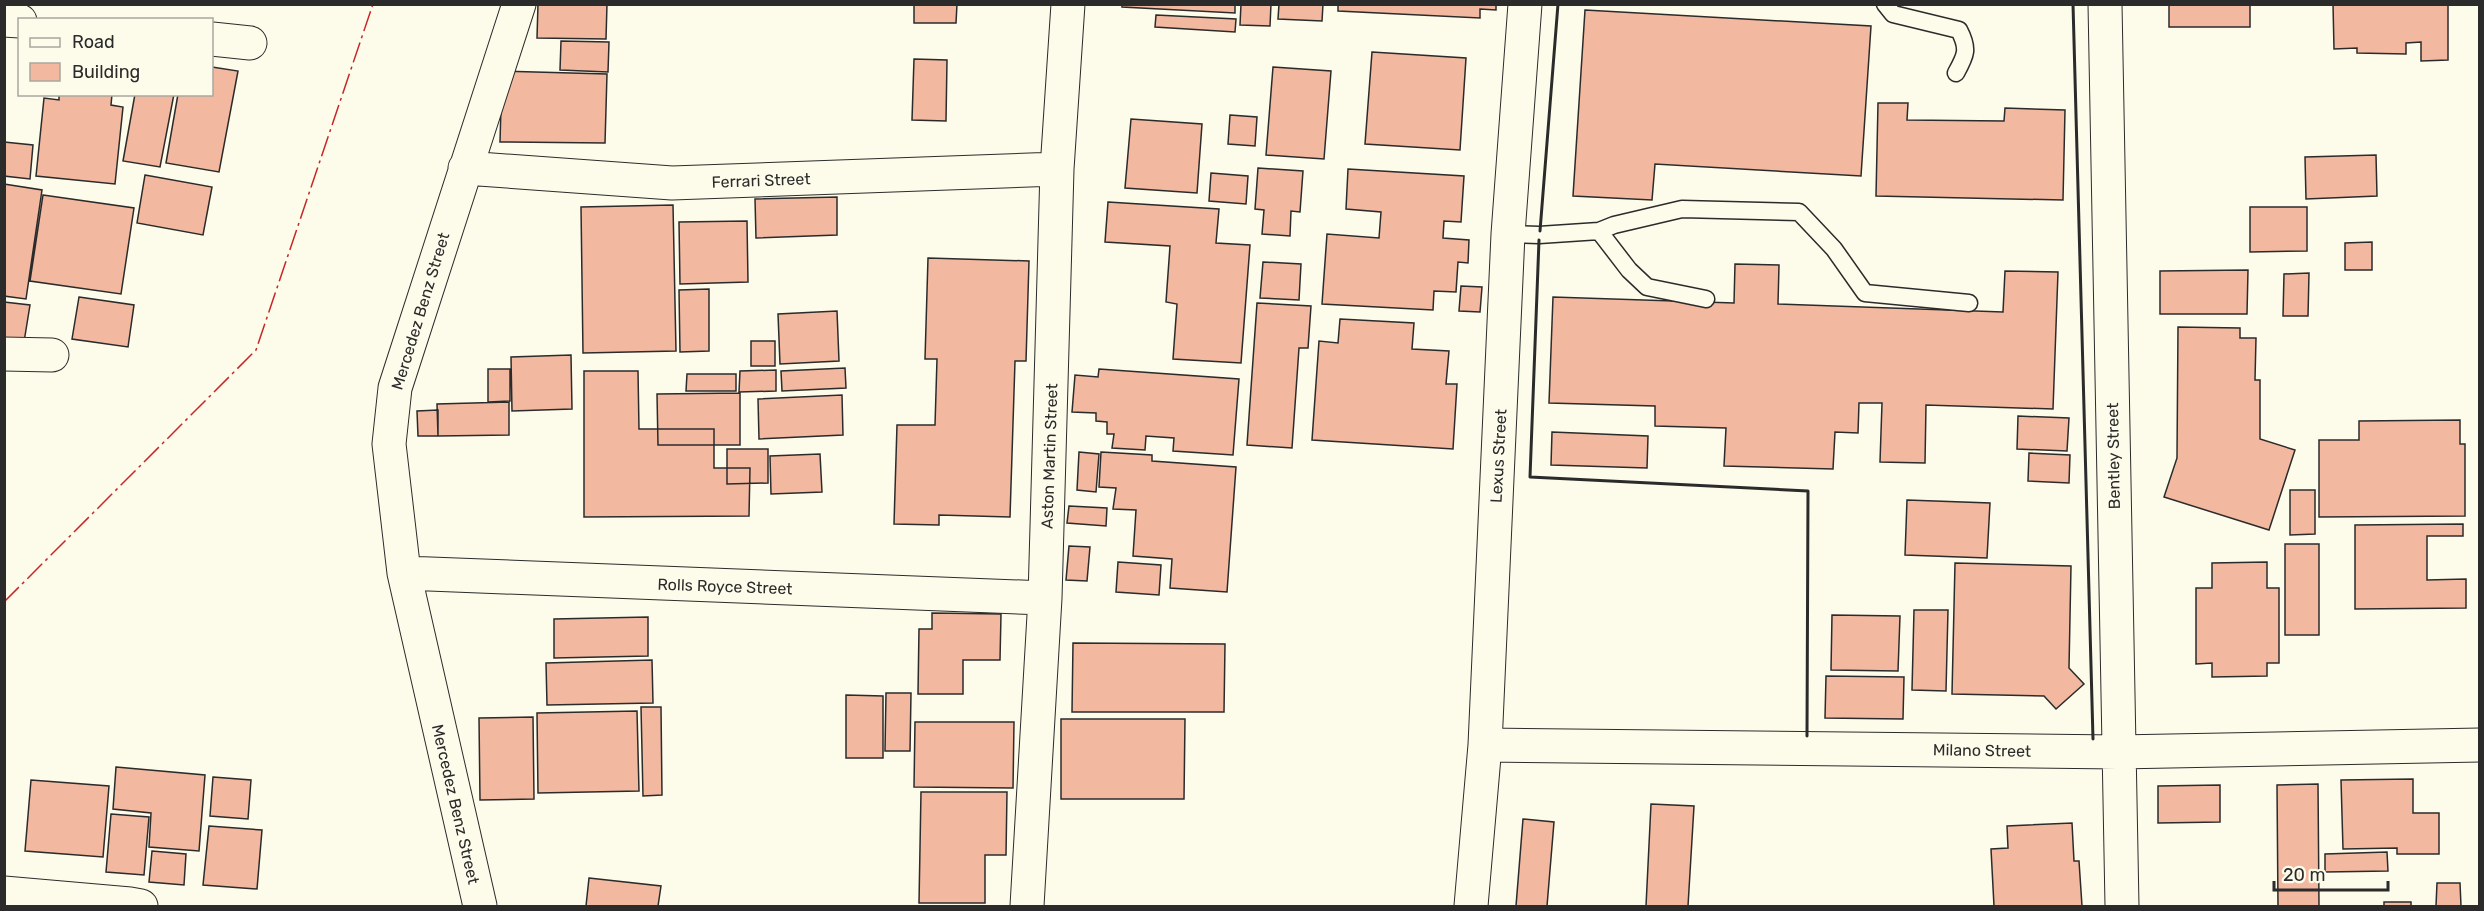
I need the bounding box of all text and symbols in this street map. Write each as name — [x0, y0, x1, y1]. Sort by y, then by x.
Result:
legend — [18, 18, 213, 96]
text: Road — [72, 31, 115, 53]
text: Building — [72, 61, 140, 83]
street label: Ferrari Street — [711, 169, 811, 192]
street label: Mercedez Benz Street — [387, 230, 453, 392]
street label: Aston Martin Street — [1037, 383, 1062, 529]
street label: Bentley Street — [2103, 403, 2124, 509]
street label: Lexus Street — [1487, 408, 1510, 504]
street label: Rolls Royce Street — [657, 575, 793, 598]
street label: Mercedez Benz Street — [428, 722, 483, 886]
street label: Milano Street — [1933, 740, 2031, 761]
scale bar — [2274, 854, 2388, 892]
text: 20 m — [2283, 864, 2325, 886]

